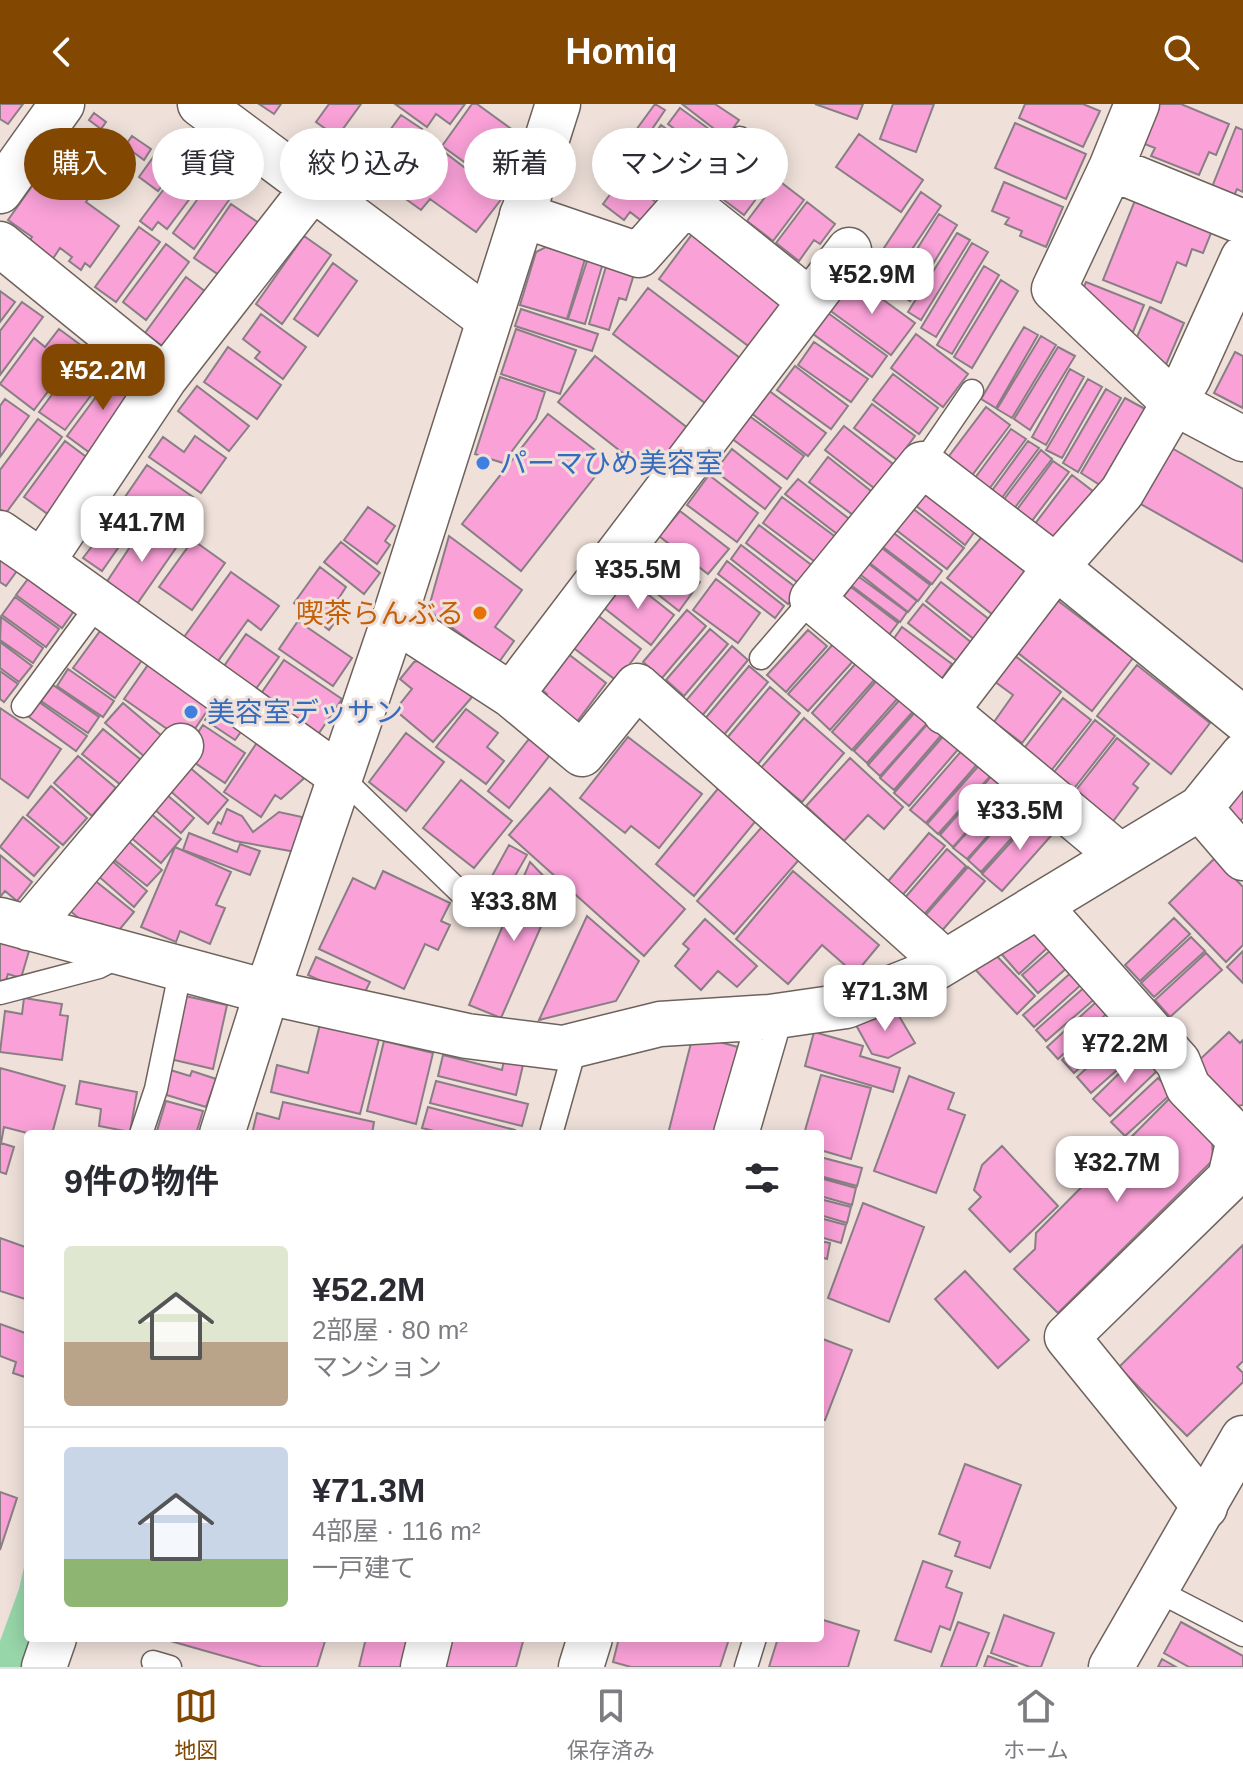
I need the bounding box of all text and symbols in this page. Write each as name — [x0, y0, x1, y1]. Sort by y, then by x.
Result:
icon: back — [40, 30, 84, 74]
icon: search — [1159, 30, 1203, 74]
text: Homiq — [566, 31, 678, 72]
chip: 購入 — [24, 128, 136, 200]
chip: 賃貸 — [152, 128, 264, 200]
chip: 絞り込み — [280, 128, 448, 200]
chip: 新着 — [464, 128, 576, 200]
chip: マンション — [592, 128, 788, 200]
pin: ¥52.9M — [807, 248, 937, 316]
text: ¥52.9M — [829, 259, 915, 289]
pin: ¥52.2M — [38, 344, 168, 412]
text: ¥52.2M — [60, 355, 146, 385]
place label: パーマひめ美容室 — [499, 448, 723, 479]
marker: パーマひめ美容室 — [474, 454, 492, 472]
pin: ¥41.7M — [77, 496, 207, 564]
text: ¥41.7M — [99, 507, 185, 537]
pin: ¥35.5M — [573, 543, 703, 611]
text: ¥35.5M — [595, 554, 681, 584]
place label: 喫茶らんぶる — [296, 598, 464, 629]
marker: 喫茶らんぶる — [471, 604, 489, 622]
place label: 美容室デッサン — [207, 697, 403, 728]
marker: 美容室デッサン — [182, 703, 200, 721]
pin: ¥33.5M — [955, 784, 1085, 852]
text: ¥33.5M — [977, 795, 1063, 825]
pin: ¥33.8M — [449, 875, 579, 943]
text: ¥33.8M — [471, 886, 557, 916]
pin: ¥71.3M — [820, 965, 950, 1033]
text: ¥71.3M — [842, 976, 928, 1006]
pin: ¥72.2M — [1060, 1017, 1190, 1085]
text: ¥72.2M — [1082, 1028, 1168, 1058]
pin: ¥32.7M — [1052, 1136, 1182, 1204]
text: ¥32.7M — [1074, 1147, 1160, 1177]
icon: filters — [740, 1156, 784, 1200]
text: 9件の物件 — [64, 1162, 219, 1200]
text: ¥52.2M — [312, 1270, 425, 1308]
icon: home — [128, 1278, 224, 1374]
text: 2部屋 · 80 m² — [312, 1315, 468, 1345]
text: マンション — [312, 1352, 442, 1382]
text: ¥71.3M — [312, 1471, 425, 1509]
icon: home — [128, 1479, 224, 1575]
text: 4部屋 · 116 m² — [312, 1516, 481, 1546]
text: 一戸建て — [312, 1553, 416, 1583]
tab: 地図 — [174, 1684, 218, 1764]
tab: 保存済み — [567, 1684, 655, 1764]
tab: ホーム — [1003, 1684, 1069, 1764]

